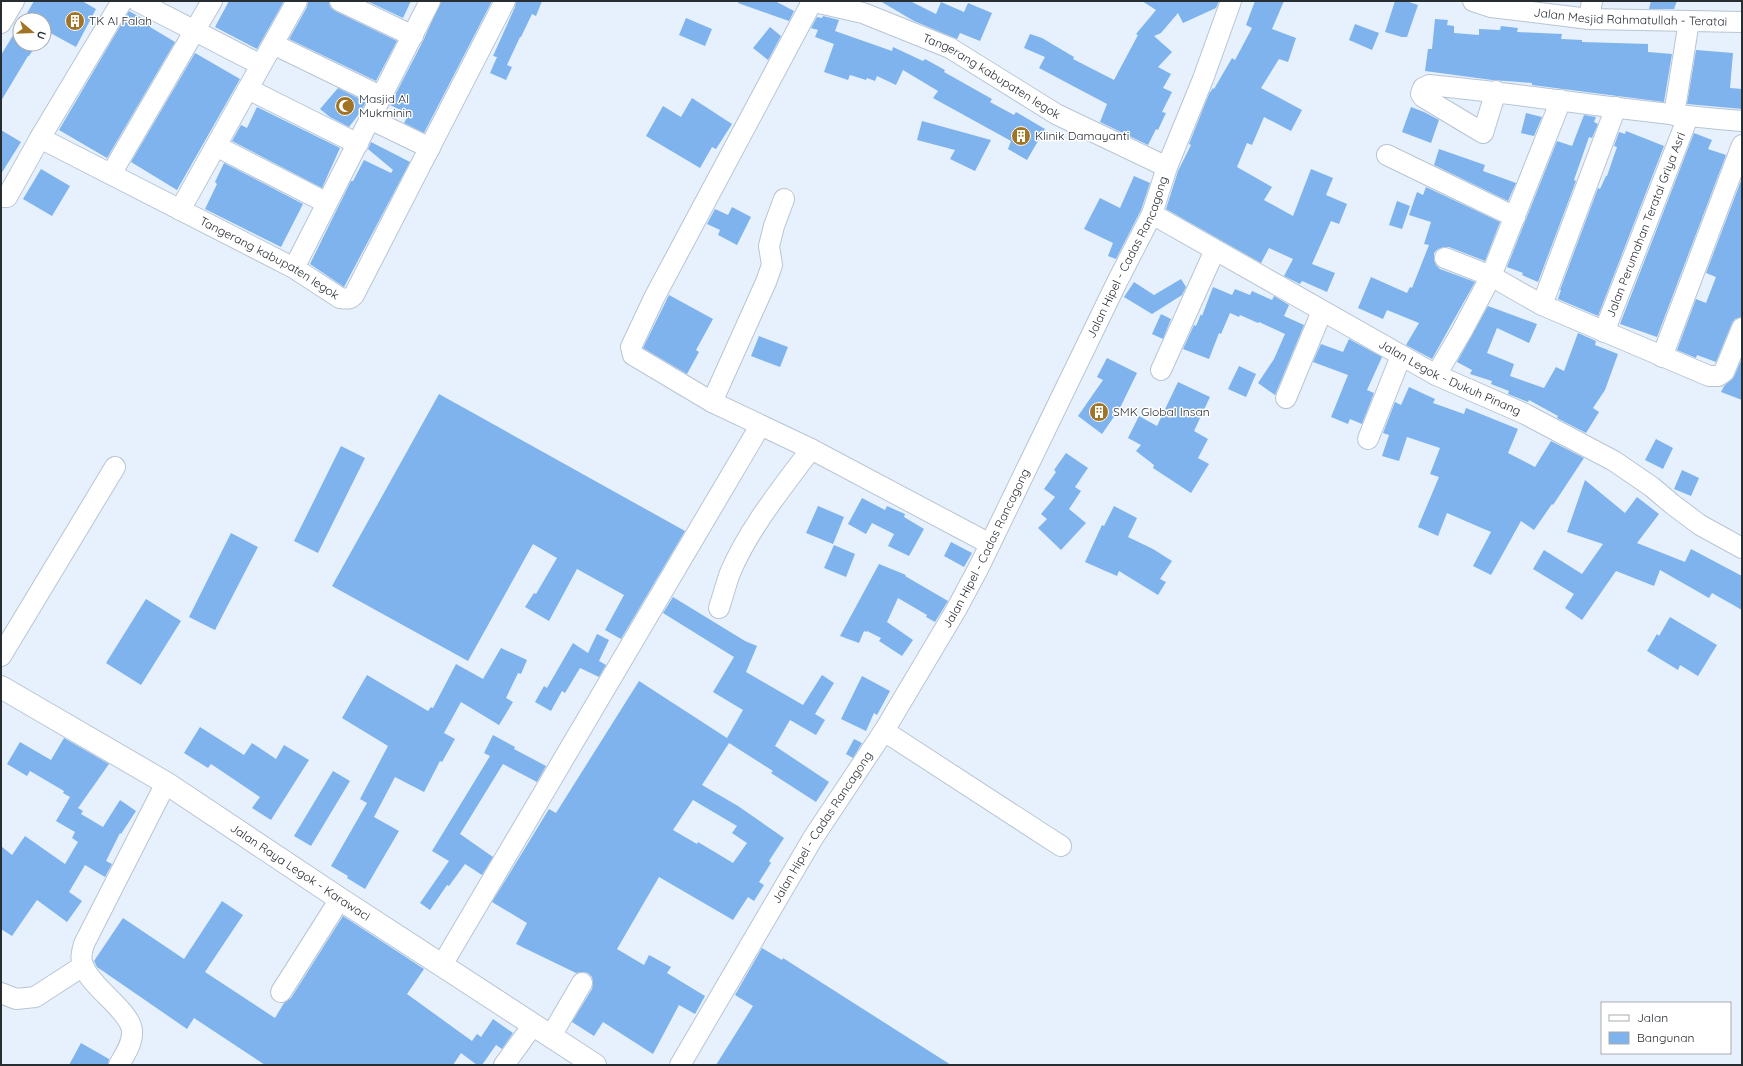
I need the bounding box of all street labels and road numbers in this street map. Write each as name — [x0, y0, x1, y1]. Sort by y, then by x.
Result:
street label: Jalan Mesjid Rahmatullah - Teratai — [1533, 4, 1727, 29]
street label: Tangerang kabupaten legok — [921, 30, 1063, 122]
street label: Jalan Perumahan Teratai Griya Asri — [1602, 130, 1688, 319]
street label: Jalan Hipel - Cadas Rancagong — [1083, 174, 1171, 340]
street label: Tangerang kabupaten legok — [197, 213, 342, 302]
street label: Jalan Legok - Dukuh Pinang — [1376, 336, 1523, 418]
street label: Jalan Hipel - Cadas Rancagong — [939, 466, 1033, 631]
street label: Jalan Hipel - Cadas Rancagong — [768, 748, 875, 906]
street label: Jalan Raya Legok - Karawaci — [228, 820, 373, 924]

